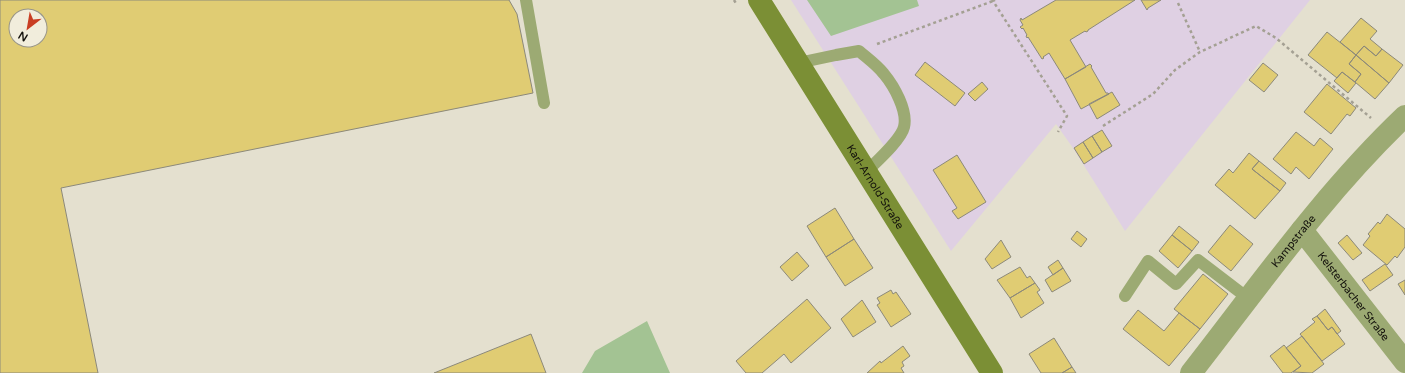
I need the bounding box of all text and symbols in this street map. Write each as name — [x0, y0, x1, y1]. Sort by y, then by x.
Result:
north arrow — [8, 8, 48, 48]
text: N — [16, 28, 30, 44]
street label: Karl-Arnold-Straße — [844, 142, 907, 231]
street label: Kampstraße — [1268, 212, 1318, 270]
street label: Kelsterbacher Straße — [1315, 249, 1392, 343]

